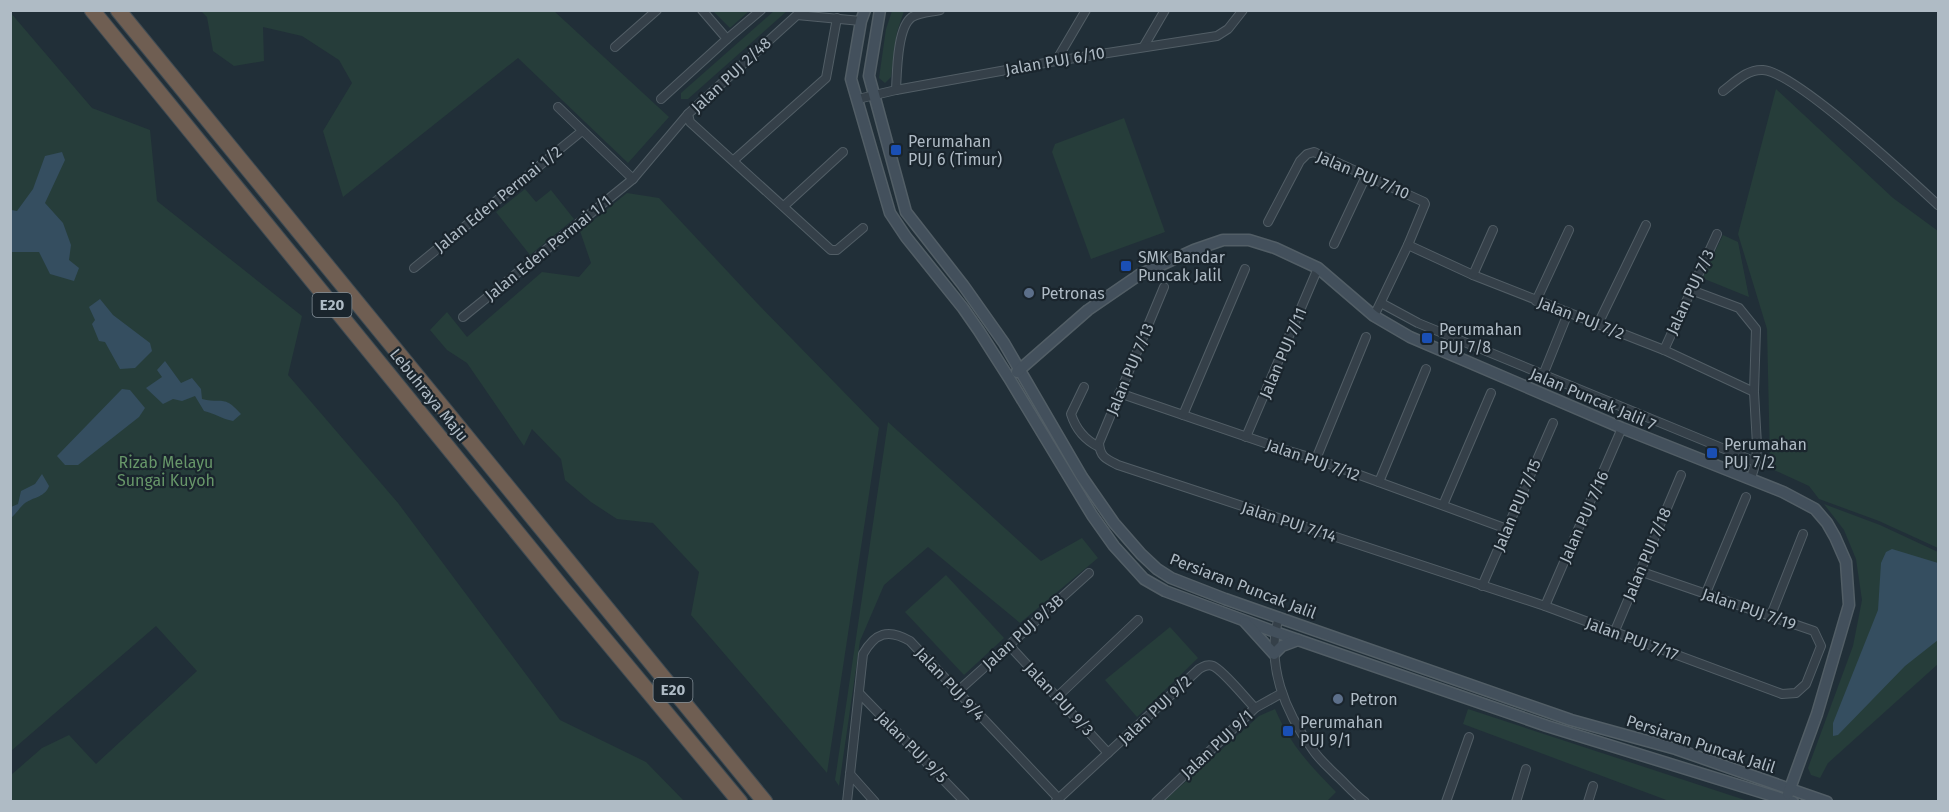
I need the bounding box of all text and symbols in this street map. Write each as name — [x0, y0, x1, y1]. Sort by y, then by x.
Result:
street label: Jalan PUJ 2/48 — [687, 33, 775, 117]
street label: Jalan PUJ 6/10 — [1004, 43, 1106, 79]
place label: Perumahan PUJ 6 (Timur) — [908, 132, 1002, 169]
street label: Jalan Eden Permai 1/2 — [431, 142, 565, 256]
marker: Perumahan PUJ 6 (Timur) — [889, 143, 903, 157]
street label: Jalan PUJ 7/10 — [1314, 147, 1412, 203]
street label: Jalan Eden Permai 1/1 — [481, 191, 615, 305]
street label: Jalan PUJ 7/3 — [1662, 246, 1718, 338]
place label: SMK Bandar Puncak Jalil — [1138, 248, 1226, 285]
marker: SMK Bandar Puncak Jalil — [1119, 259, 1133, 273]
place label: Petronas — [1041, 284, 1105, 303]
marker: Petronas — [1022, 286, 1036, 300]
road number: E20 — [312, 293, 352, 317]
street label: Jalan PUJ 7/2 — [1535, 293, 1627, 343]
street label: Jalan PUJ 7/11 — [1255, 305, 1311, 401]
street label: Jalan PUJ 7/13 — [1102, 320, 1158, 418]
place label: Perumahan PUJ 7/8 — [1439, 320, 1522, 357]
marker: Perumahan PUJ 7/8 — [1420, 331, 1434, 345]
street label: Lebuhraya Maju — [386, 345, 472, 445]
street label: Jalan Puncak Jalil 7 — [1527, 364, 1659, 434]
street label: Jalan PUJ 7/12 — [1264, 435, 1362, 485]
place label: Perumahan PUJ 7/2 — [1724, 435, 1807, 472]
marker: Perumahan PUJ 7/2 — [1705, 446, 1719, 460]
park label: Rizab Melayu Sungai Kuyoh — [117, 453, 215, 490]
street label: Jalan PUJ 7/15 — [1489, 456, 1545, 554]
street label: Jalan PUJ 7/16 — [1555, 468, 1613, 566]
street label: Jalan PUJ 7/14 — [1239, 498, 1339, 546]
street label: Jalan PUJ 7/18 — [1619, 505, 1675, 603]
street label: Persiaran Puncak Jalil — [1167, 549, 1319, 623]
street label: Jalan PUJ 7/19 — [1699, 584, 1799, 634]
street label: Jalan PUJ 9/3B — [979, 590, 1068, 673]
street label: Jalan PUJ 7/17 — [1583, 613, 1681, 665]
street label: Jalan PUJ 9/4 — [911, 643, 989, 725]
street label: Jalan PUJ 9/3 — [1020, 659, 1098, 739]
street label: Jalan PUJ 9/2 — [1115, 671, 1195, 749]
road number: E20 — [654, 678, 692, 702]
place label: Petron — [1350, 690, 1398, 709]
marker: Petron — [1331, 692, 1345, 706]
street label: Jalan PUJ 9/1 — [1177, 706, 1257, 782]
street label: Jalan PUJ 9/5 — [872, 707, 952, 787]
street label: Persiaran Puncak Jalil — [1624, 711, 1778, 777]
place label: Perumahan PUJ 9/1 — [1300, 713, 1383, 750]
marker: Perumahan PUJ 9/1 — [1281, 724, 1295, 738]

